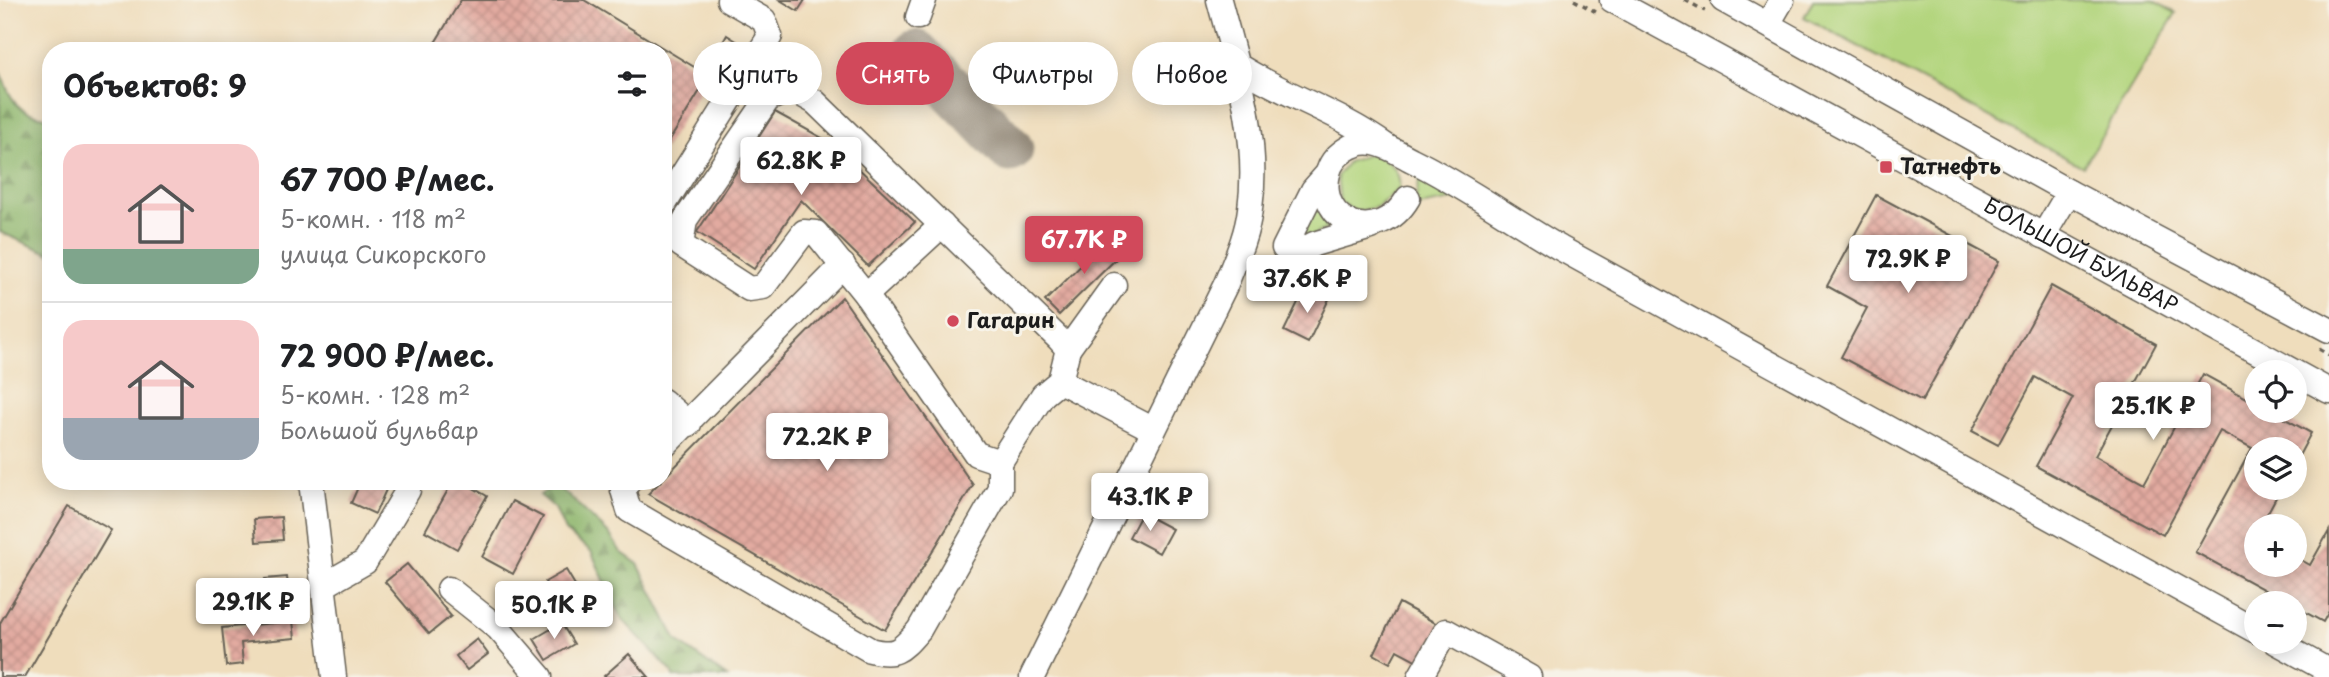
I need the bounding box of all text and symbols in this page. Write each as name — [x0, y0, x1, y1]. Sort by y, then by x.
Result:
chip: Купить — [693, 42, 822, 105]
chip: Снять — [836, 42, 954, 105]
chip: Фильтры — [968, 42, 1118, 105]
chip: Новое — [1132, 42, 1252, 105]
text: Объектов: 9 — [63, 62, 247, 107]
icon: filters — [613, 65, 651, 103]
pin: 62.8K ₽ — [736, 138, 866, 197]
text: 62.8K ₽ — [756, 142, 846, 177]
place label: Татнефть — [1900, 149, 2001, 181]
text: 67 700 ₽/мес. — [280, 156, 495, 201]
marker: Татнефть — [1878, 159, 1894, 175]
icon: home — [119, 172, 203, 256]
street label: БОЛЬШОЙ БУЛЬВАР — [1979, 188, 2185, 320]
text: 5-комн. · 118 m² — [280, 201, 466, 236]
pin: 67.7K ₽ — [1019, 216, 1149, 276]
text: 67.7K ₽ — [1041, 221, 1127, 256]
text: улица Сикорского — [280, 236, 486, 271]
pin: 72.9K ₽ — [1843, 236, 1973, 295]
text: 72.9K ₽ — [1865, 240, 1951, 275]
pin: 37.6K ₽ — [1242, 256, 1372, 315]
text: 37.6K ₽ — [1262, 260, 1352, 295]
place label: Гагарин — [967, 303, 1055, 335]
marker: Гагарин — [945, 313, 961, 329]
text: 72 900 ₽/мес. — [280, 332, 494, 377]
icon: home — [119, 348, 203, 432]
map controls — [2244, 360, 2307, 654]
button: locate — [2244, 360, 2307, 423]
text: 5-комн. · 128 m² — [280, 377, 470, 412]
pin: 25.1K ₽ — [2088, 382, 2218, 442]
text: 25.1K ₽ — [2111, 387, 2195, 422]
text: Большой бульвар — [280, 412, 479, 447]
pin: 72.2K ₽ — [762, 414, 892, 473]
text: 72.2K ₽ — [782, 418, 872, 453]
button: layers — [2244, 437, 2307, 500]
pin: 43.1K ₽ — [1085, 474, 1215, 533]
text: 43.1K ₽ — [1107, 478, 1193, 513]
button: + — [2244, 514, 2307, 577]
pin: 29.1K ₽ — [188, 578, 318, 638]
pin: 50.1K ₽ — [489, 582, 619, 641]
text: 29.1K ₽ — [212, 583, 294, 618]
text: 50.1K ₽ — [511, 586, 597, 621]
button: − — [2244, 591, 2307, 654]

